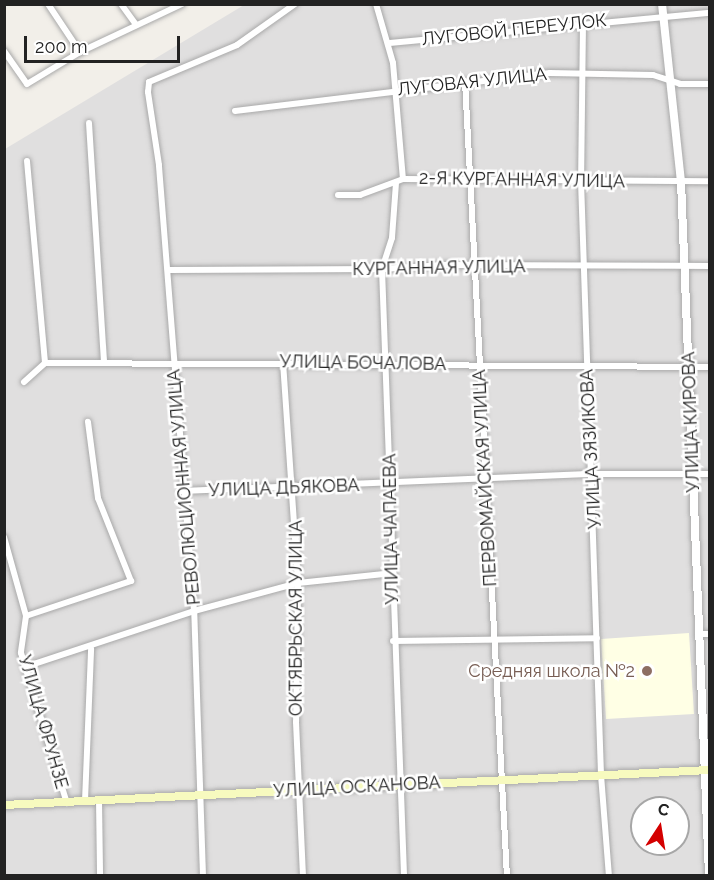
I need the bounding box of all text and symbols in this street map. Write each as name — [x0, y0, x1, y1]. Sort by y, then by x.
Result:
street label: ЛУГОВОЙ ПЕРЕУЛОК — [420, 10, 608, 50]
scale bar — [27, 24, 183, 62]
text: 200 m — [35, 36, 88, 57]
street label: ЛУГОВАЯ УЛИЦА — [396, 63, 548, 101]
street label: 2-Я КУРГАННАЯ УЛИЦА — [419, 167, 625, 193]
street label: КУРГАННАЯ УЛИЦА — [352, 256, 526, 280]
street label: УЛИЦА БОЧАЛОВА — [279, 351, 447, 375]
street label: УЛИЦА КИРОВА — [678, 351, 704, 493]
street label: РЕВОЛЮЦИОННАЯ УЛИЦА — [163, 368, 205, 606]
street label: УЛИЦА ЗЯЗИКОВА — [576, 368, 606, 530]
street label: ПЕРВОМАЙСКАЯ УЛИЦА — [469, 369, 501, 587]
street label: УЛИЦА ЧАПАЕВА — [379, 453, 403, 605]
street label: УЛИЦА ДЬЯКОВА — [208, 475, 360, 501]
street label: ОКТЯБРЬСКАЯ УЛИЦА — [285, 520, 307, 716]
street label: УЛИЦА ФРУНЗЕ — [13, 652, 73, 792]
place label: Средняя школа №2 — [468, 660, 635, 682]
marker: Средняя школа №2 — [640, 664, 654, 678]
street label: УЛИЦА ОСКАНОВА — [273, 772, 441, 802]
north arrow — [630, 796, 690, 856]
text: С — [656, 799, 671, 820]

